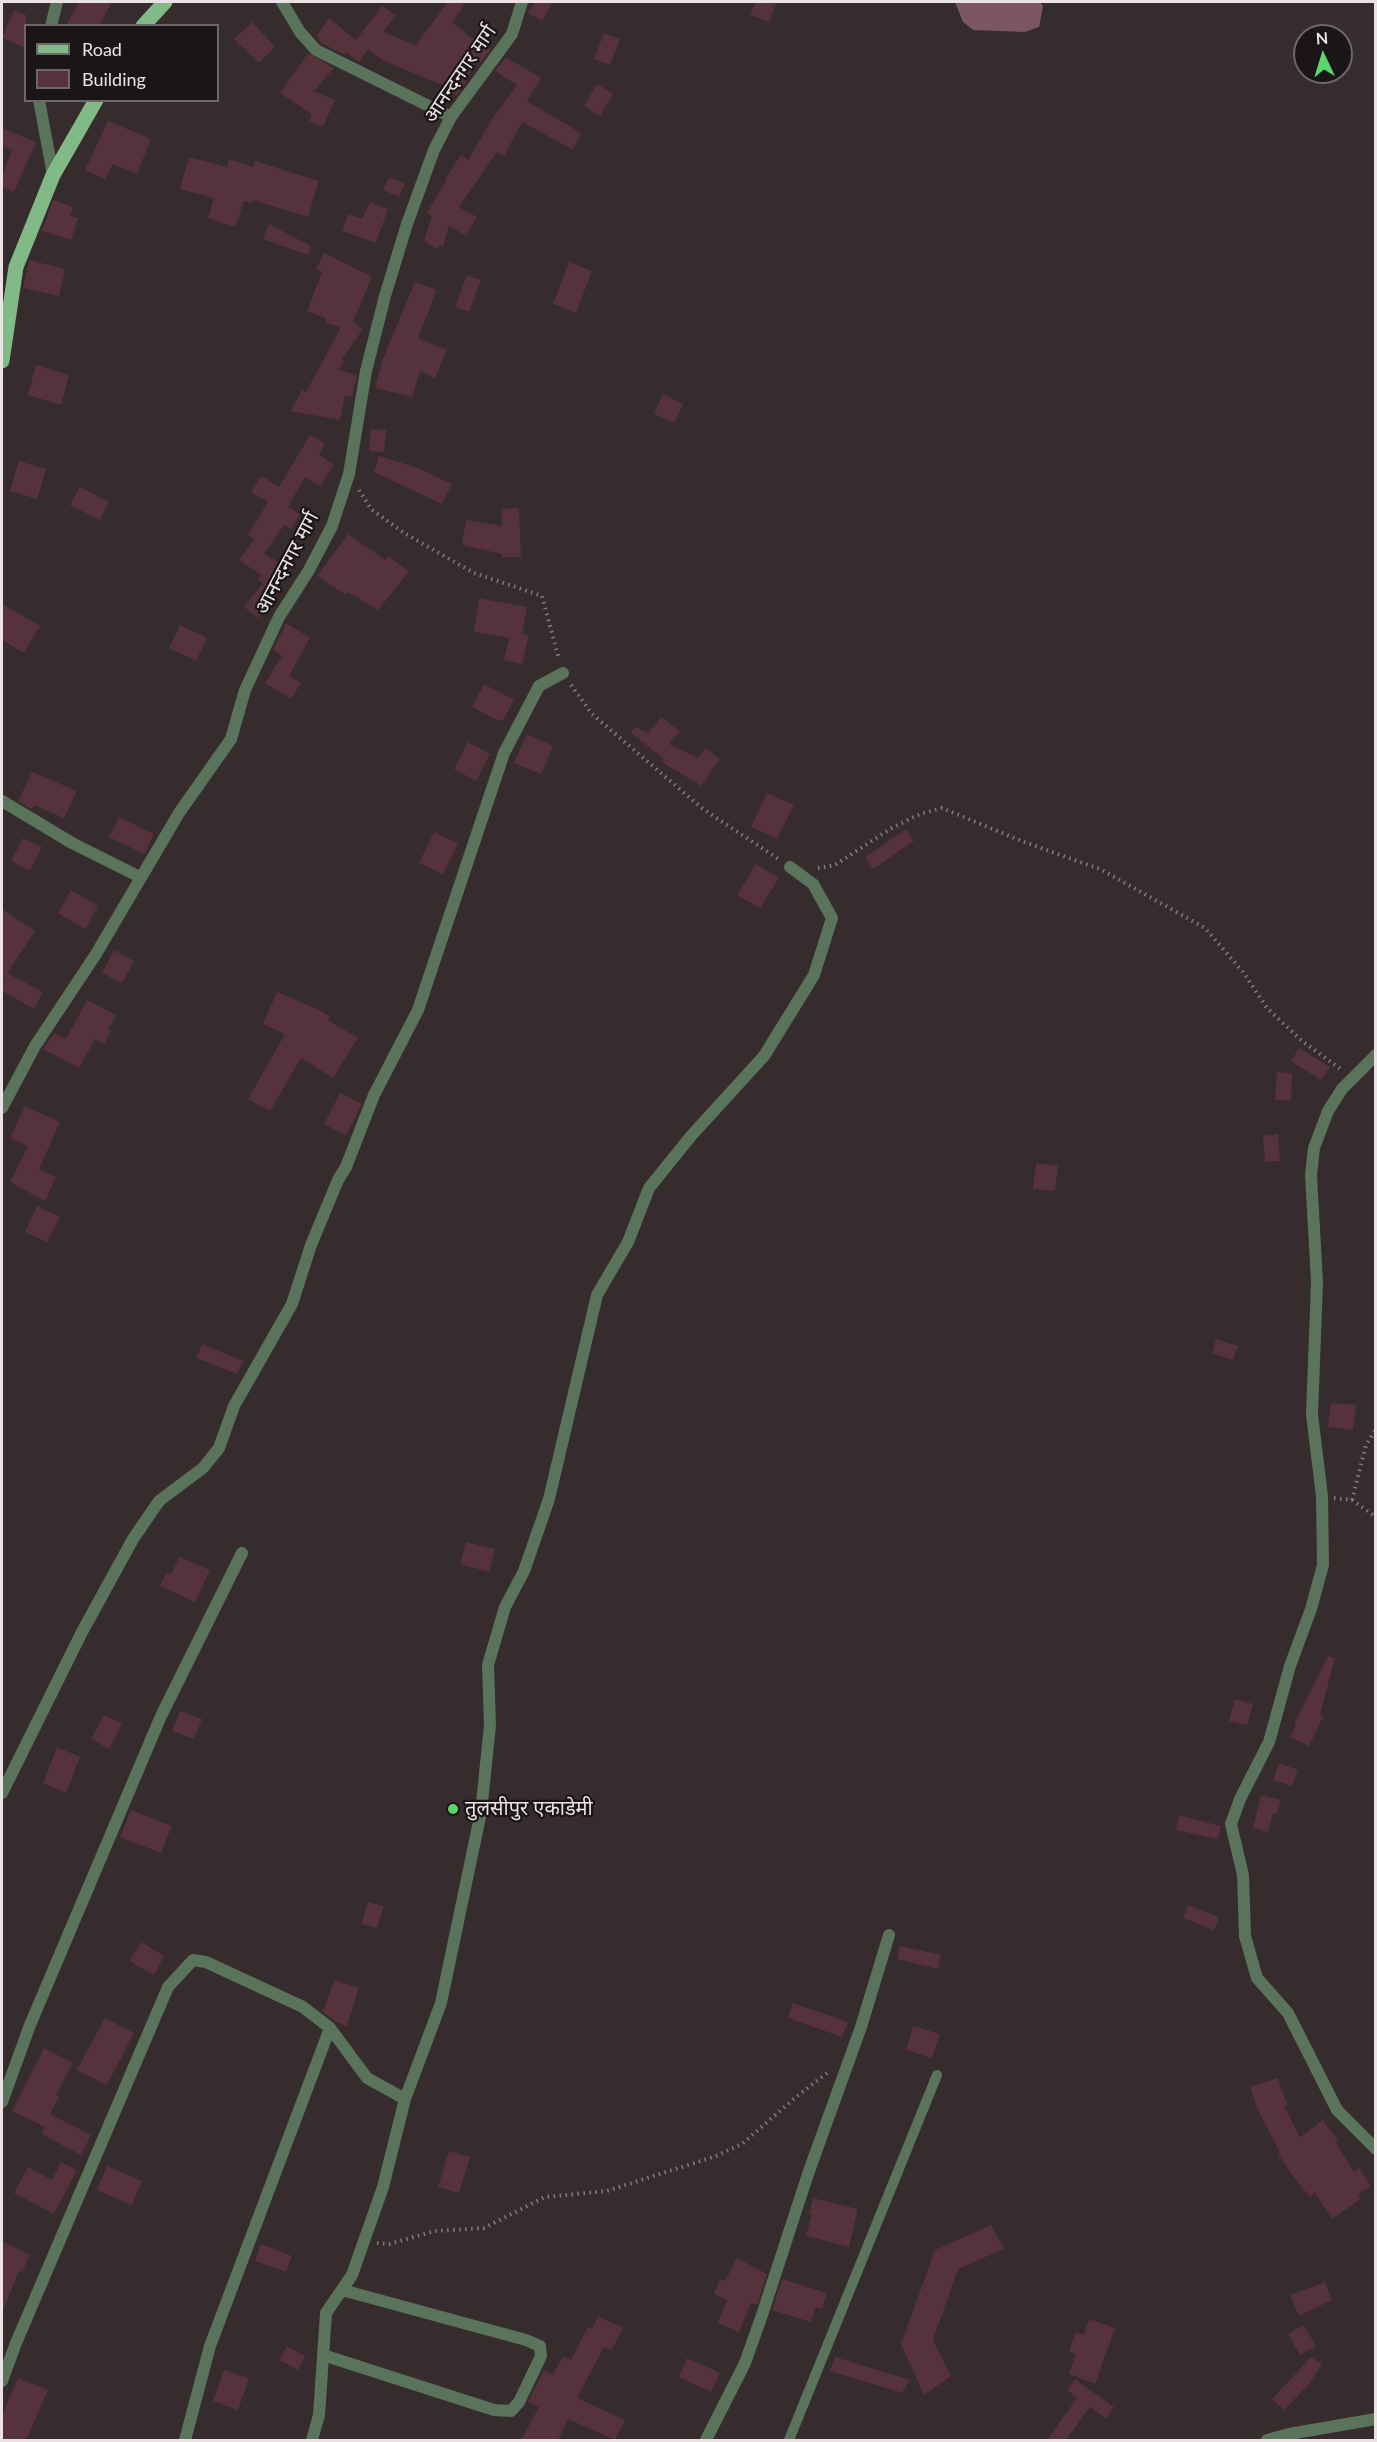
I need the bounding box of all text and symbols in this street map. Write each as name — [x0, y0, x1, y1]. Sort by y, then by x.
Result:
street label: आनन्दनगर मार्ग — [419, 21, 501, 127]
legend — [24, 24, 219, 102]
north arrow — [1293, 24, 1353, 84]
text: N — [1315, 28, 1329, 47]
text: Road — [82, 38, 122, 60]
text: Building — [82, 68, 146, 90]
street label: आनन्दनगर मार्ग — [250, 508, 324, 618]
place label: तुलसीपुर एकाडेमी — [465, 1797, 593, 1821]
marker: तुलसीपुर एकाडेमी — [446, 1802, 460, 1816]

